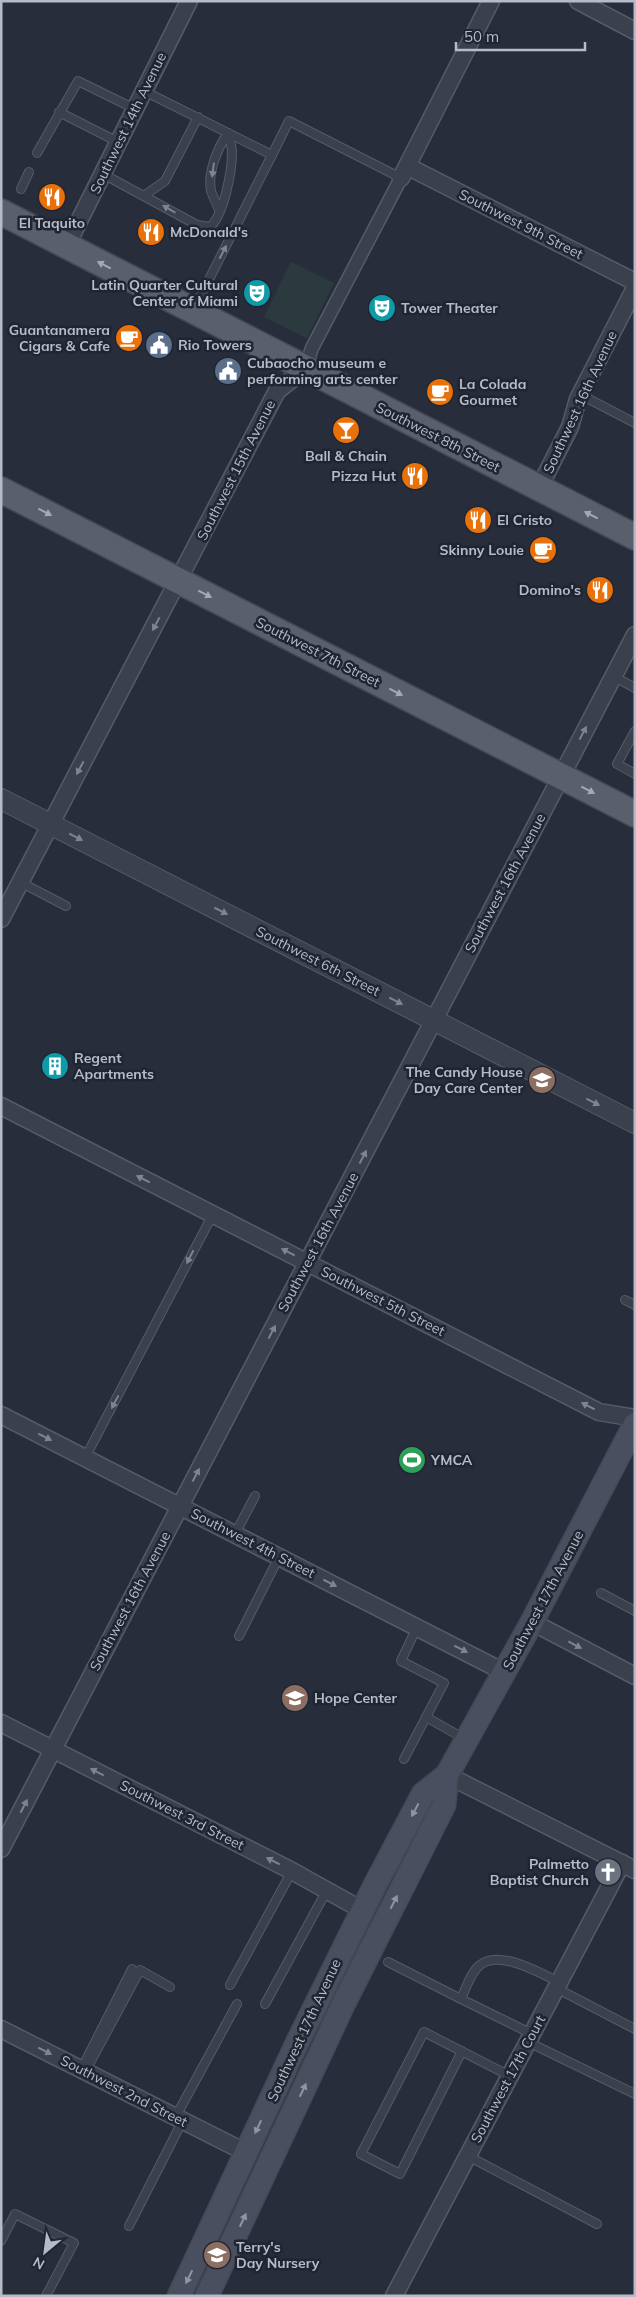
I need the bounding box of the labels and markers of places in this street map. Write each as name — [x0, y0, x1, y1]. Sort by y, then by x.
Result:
restaurant icon: El Taquito — [37, 182, 67, 212]
place label: El Taquito — [19, 214, 85, 232]
restaurant icon: McDonald's — [136, 217, 166, 247]
place label: McDonald's — [170, 223, 248, 241]
place label: Latin Quarter Cultural Center of Miami — [91, 276, 238, 310]
theatre icon: Latin Quarter Cultural Center of Miami — [242, 278, 272, 308]
theatre icon: Tower Theater — [367, 293, 397, 323]
place label: Tower Theater — [401, 299, 498, 317]
place label: Guantanamera Cigars & Cafe — [9, 321, 110, 355]
cafe icon: Guantanamera Cigars & Cafe — [114, 323, 144, 353]
public building icon: Rio Towers — [144, 330, 174, 360]
place label: Rio Towers — [178, 336, 252, 354]
place label: Cubaocho museum e performing arts center — [247, 354, 398, 388]
public building icon: Cubaocho museum e performing arts center — [213, 356, 243, 386]
place label: La Colada Gourmet — [459, 375, 526, 409]
cafe icon: La Colada Gourmet — [425, 377, 455, 407]
bar icon: Ball & Chain — [331, 415, 361, 445]
place label: Ball & Chain — [305, 447, 387, 465]
restaurant icon: Pizza Hut — [400, 461, 430, 491]
place label: Pizza Hut — [331, 467, 397, 485]
restaurant icon: El Cristo — [463, 505, 493, 535]
place label: El Cristo — [497, 511, 552, 529]
cafe icon: Skinny Louie — [528, 535, 558, 565]
place label: Skinny Louie — [440, 541, 524, 559]
restaurant icon: Domino's — [585, 575, 615, 605]
place label: Domino's — [519, 581, 581, 599]
place label: Regent Apartments — [74, 1049, 154, 1083]
building icon: Regent Apartments — [40, 1051, 70, 1081]
place label: The Candy House Day Care Center — [406, 1063, 523, 1097]
school or university icon: The Candy House Day Care Center — [527, 1065, 557, 1095]
sports icon: YMCA — [397, 1445, 427, 1475]
place label: YMCA — [430, 1451, 473, 1469]
school or university icon: Hope Center — [280, 1683, 310, 1713]
place label: Hope Center — [314, 1689, 397, 1707]
place label: Palmetto Baptist Church — [490, 1855, 589, 1889]
church icon: Palmetto Baptist Church — [593, 1857, 623, 1887]
place label: Terry's Day Nursery — [236, 2238, 320, 2272]
school or university icon: Terry's Day Nursery — [202, 2240, 232, 2270]

